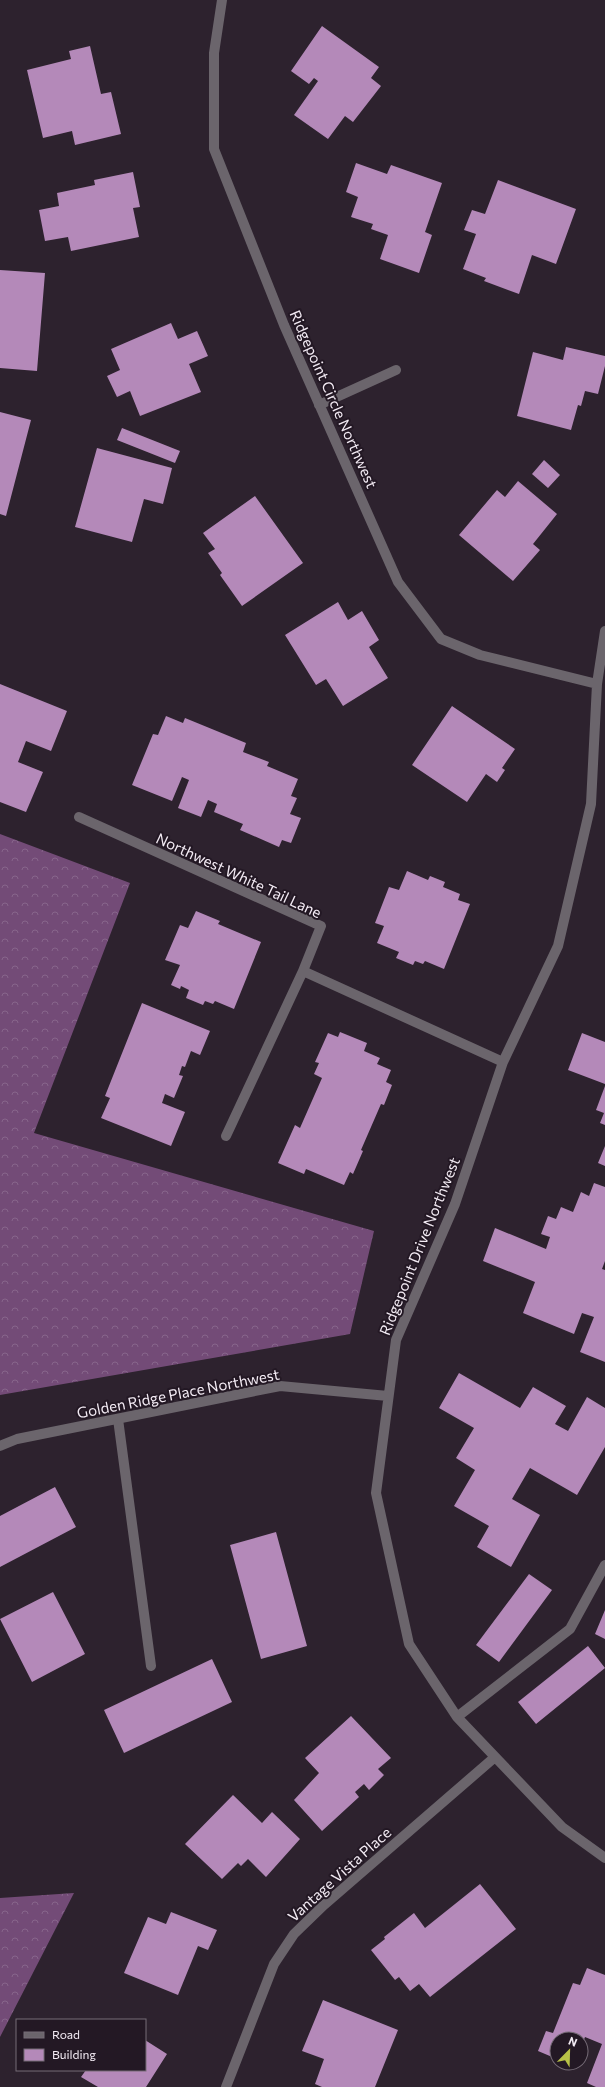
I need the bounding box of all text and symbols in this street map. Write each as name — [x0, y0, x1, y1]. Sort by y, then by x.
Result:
street label: Ridgepoint Circle Northwest — [287, 307, 381, 491]
street label: Northwest White Tail Lane — [153, 829, 325, 921]
street label: Ridgepoint Drive Northwest — [375, 1154, 463, 1338]
street label: Golden Ridge Place Northwest — [75, 1365, 281, 1421]
street label: Vantage Vista Place — [284, 1823, 394, 1925]
legend — [16, 2019, 146, 2071]
text: Road — [52, 2027, 80, 2041]
north arrow — [549, 2031, 589, 2071]
text: N — [567, 2034, 579, 2049]
text: Building — [52, 2047, 96, 2061]

